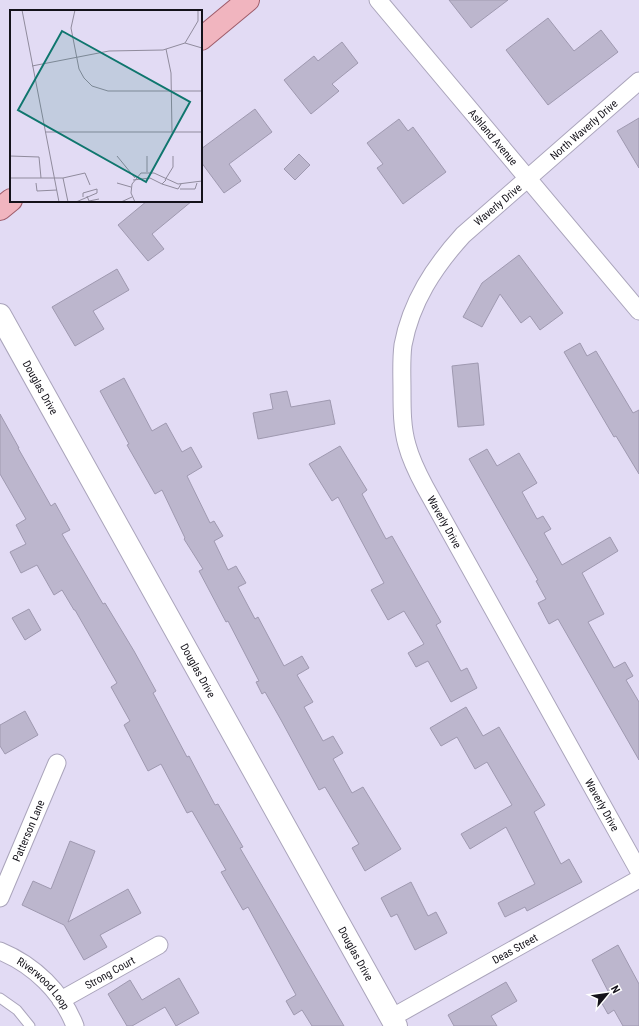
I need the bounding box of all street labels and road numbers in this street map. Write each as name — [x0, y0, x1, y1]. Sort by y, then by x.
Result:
street label: North Waverly Drive — [548, 97, 620, 163]
street label: Ashland Avenue — [466, 106, 520, 168]
street label: Waverly Drive — [472, 181, 524, 229]
street label: Douglas Drive — [20, 358, 61, 417]
street label: Waverly Drive — [425, 493, 464, 550]
street label: Douglas Drive — [178, 641, 218, 700]
street label: Waverly Drive — [582, 776, 622, 833]
street label: Patterson Lane — [10, 798, 47, 864]
street label: Douglas Drive — [335, 924, 376, 983]
street label: Deas Street — [490, 931, 540, 966]
street label: Strong Court — [83, 953, 137, 992]
street label: Riverwood Loop — [15, 954, 72, 1012]

